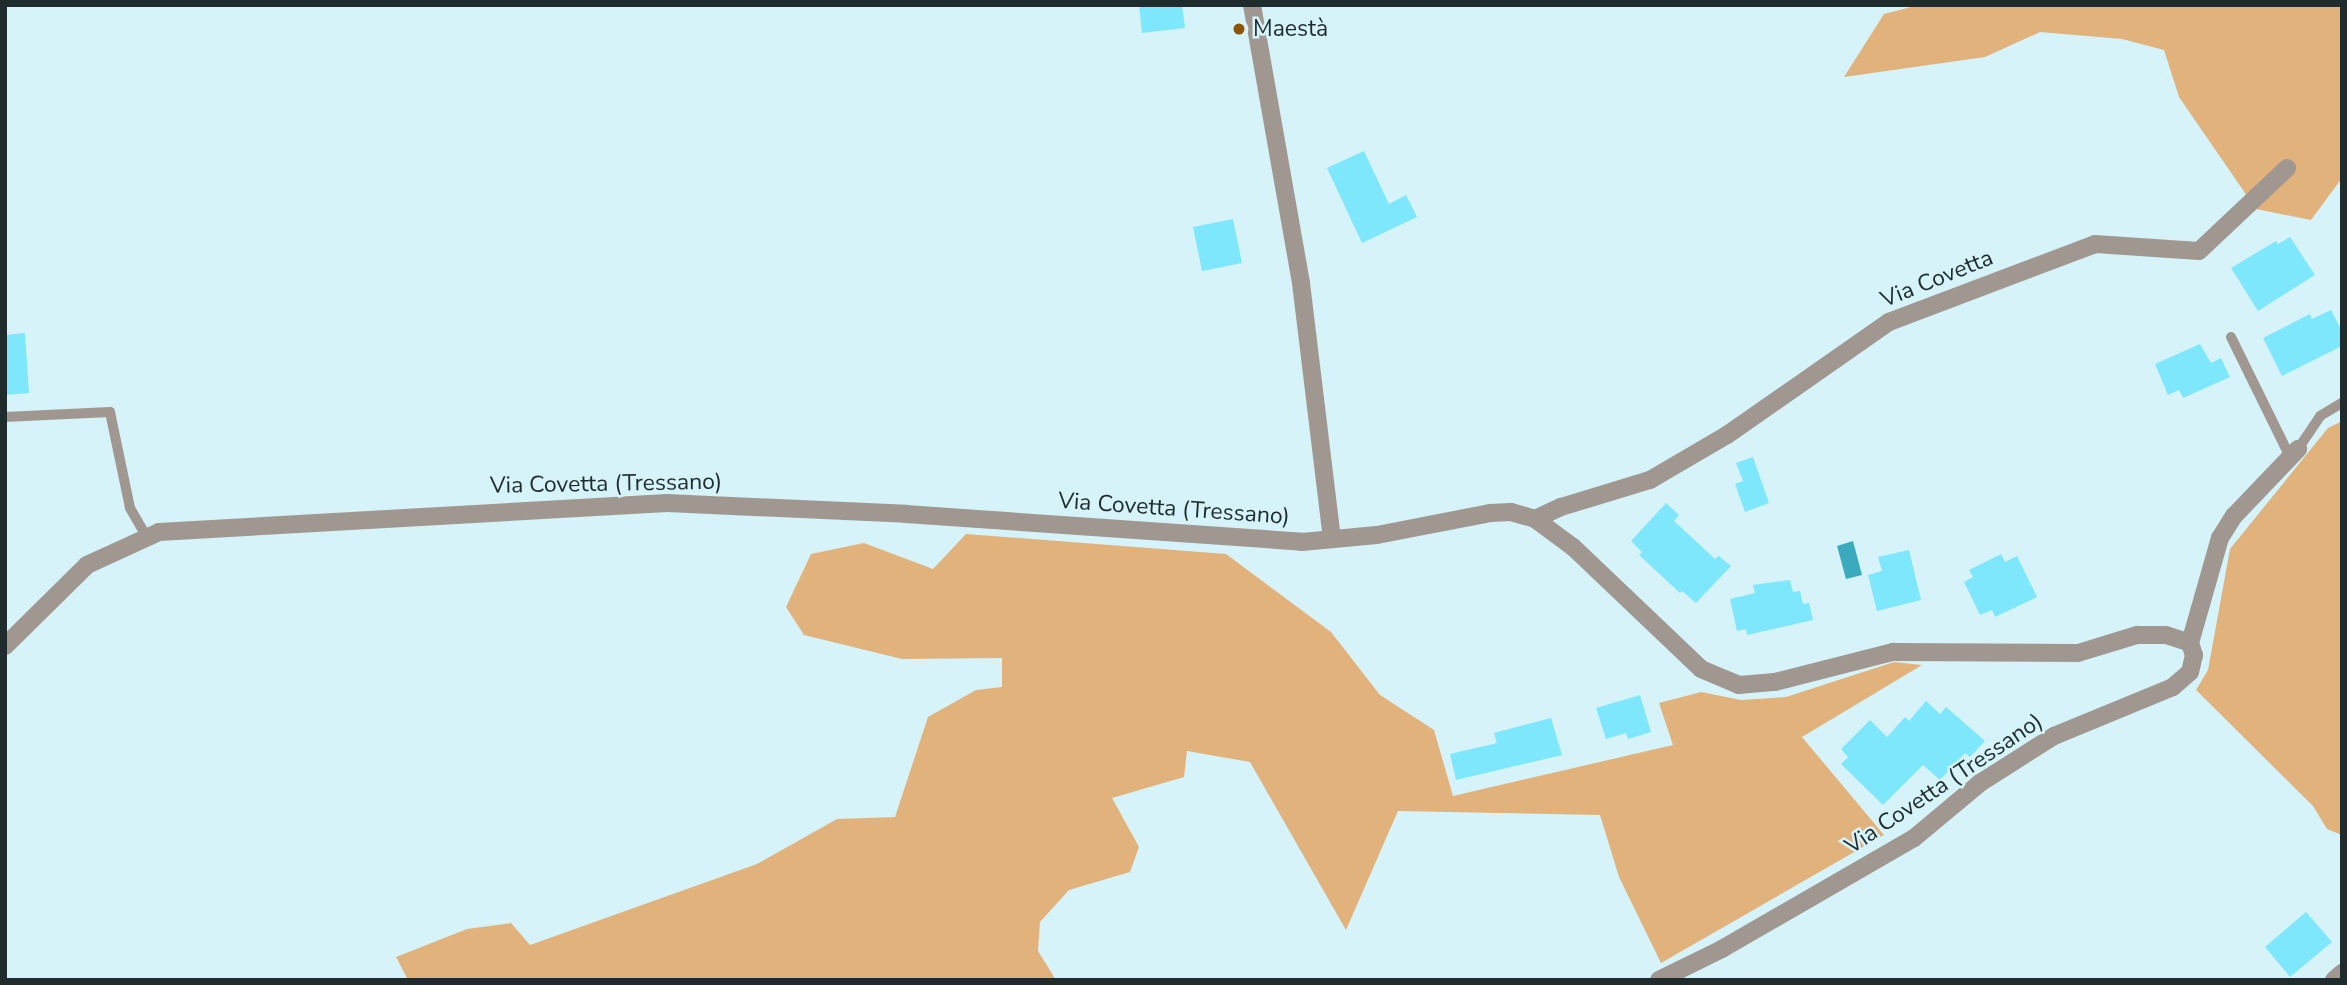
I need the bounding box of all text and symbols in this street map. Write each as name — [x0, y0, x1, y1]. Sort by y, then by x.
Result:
place label: Maestà — [1253, 15, 1328, 43]
marker: Maestà — [1231, 21, 1247, 37]
street label: Via Covetta — [1877, 244, 1997, 314]
street label: Via Covetta (Tressano) — [490, 468, 722, 500]
street label: Via Covetta (Tressano) — [1057, 487, 1291, 531]
street label: Via Covetta (Tressano) — [1840, 708, 2048, 860]

